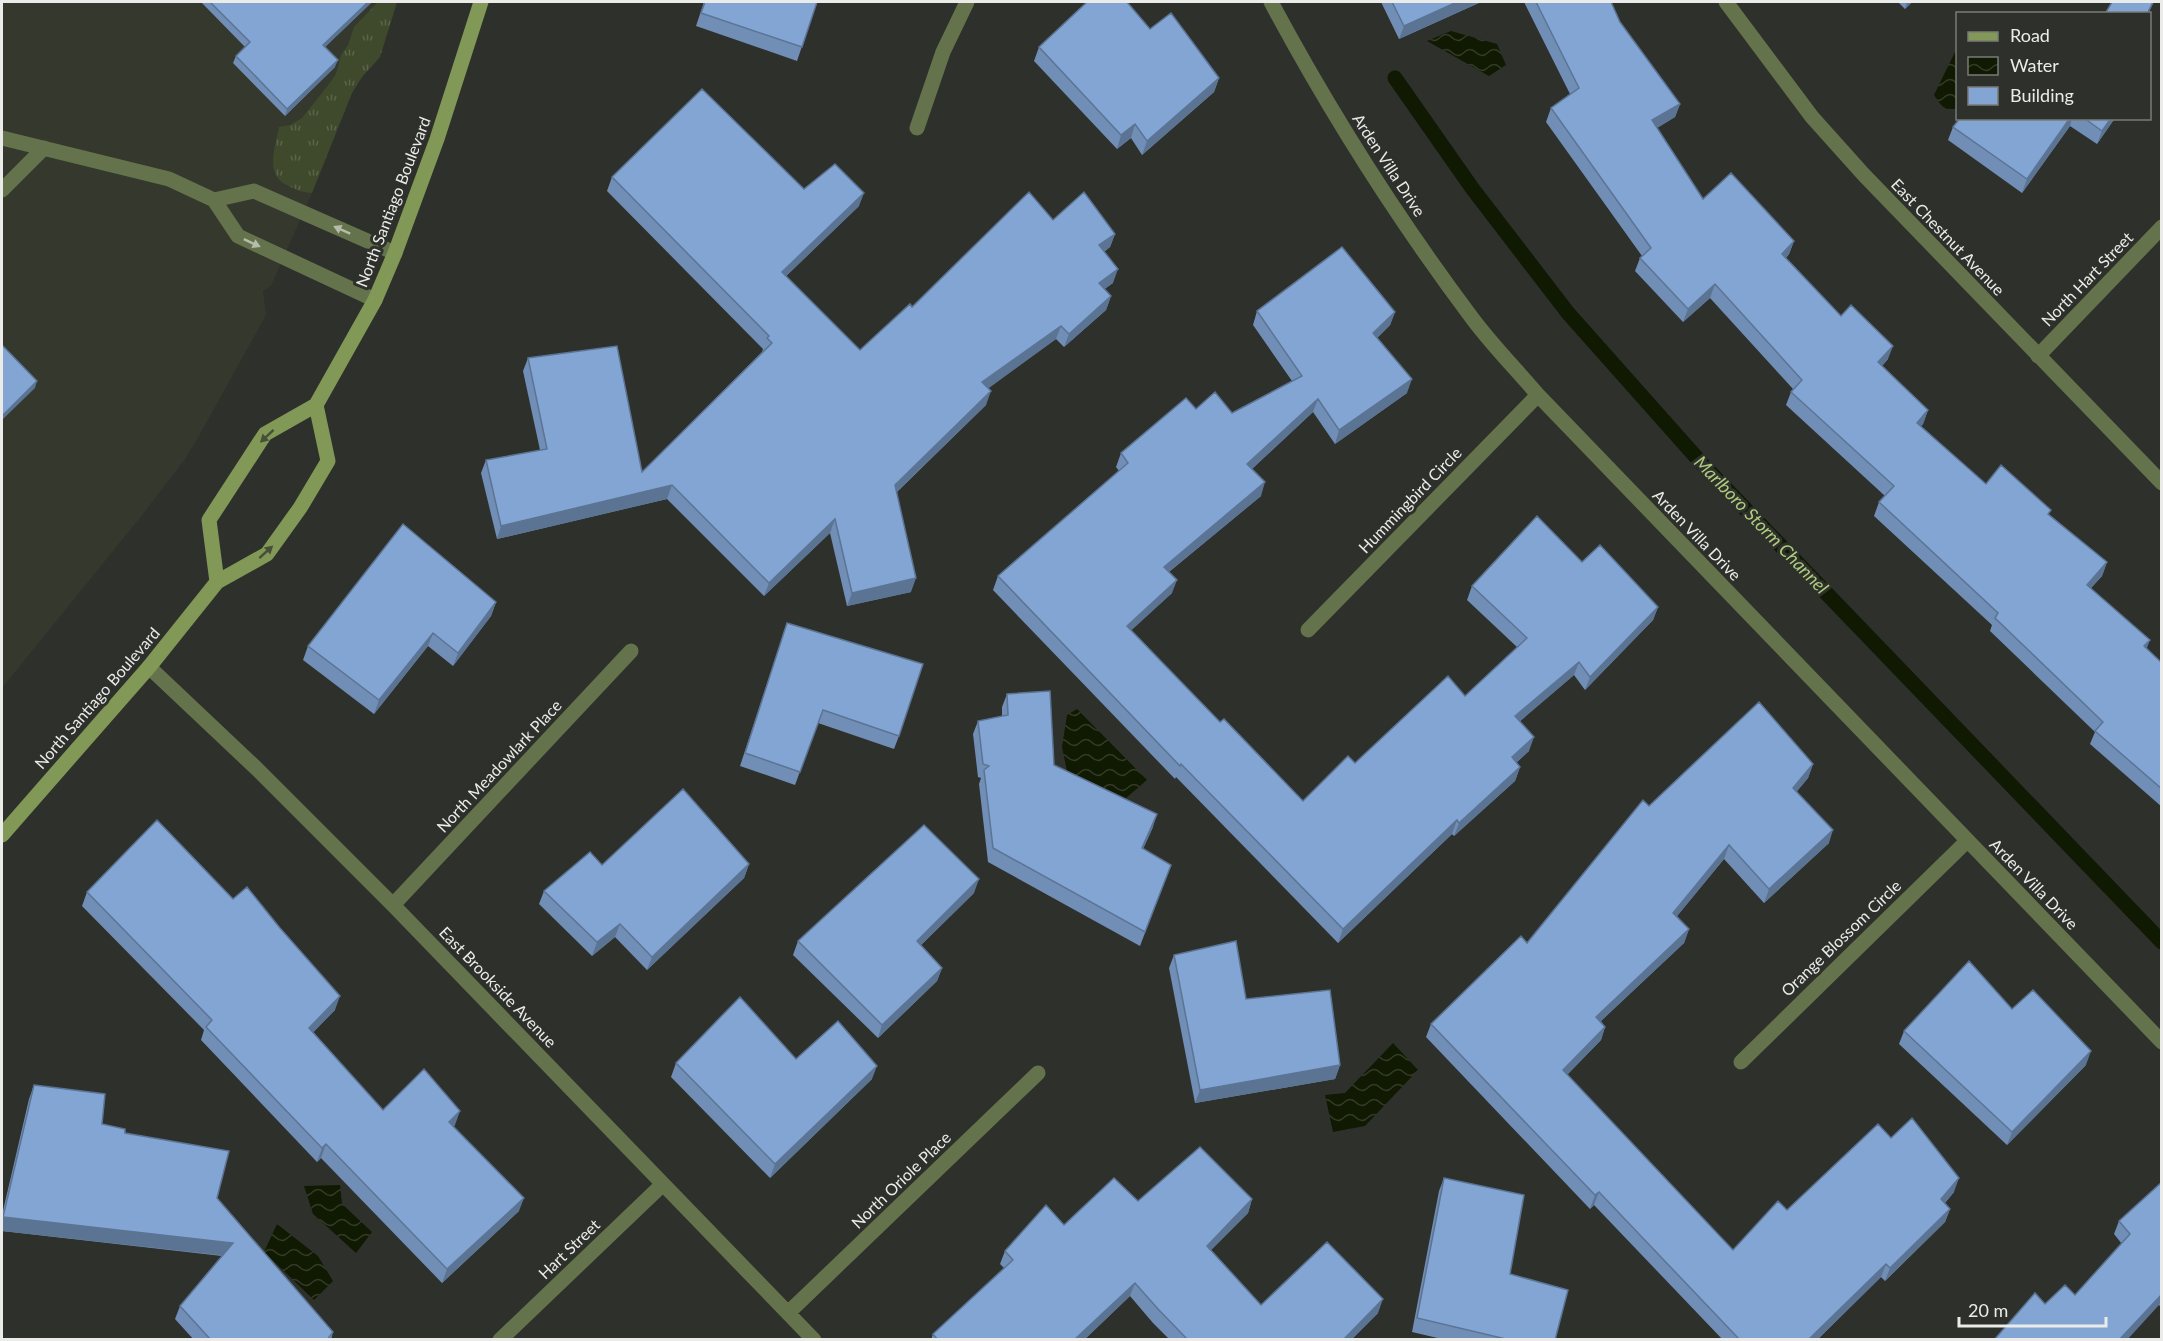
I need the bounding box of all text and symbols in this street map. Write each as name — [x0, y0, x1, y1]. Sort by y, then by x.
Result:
legend — [1956, 12, 2151, 120]
text: Road — [2010, 24, 2050, 46]
text: Water — [2010, 54, 2059, 76]
text: Building — [2010, 84, 2074, 106]
street label: Arden Villa Drive — [1349, 110, 1430, 220]
street label: North Santiago Boulevard — [351, 114, 434, 290]
street label: East Chestnut Avenue — [1888, 174, 2009, 299]
one-way arrow — [333, 225, 351, 234]
street label: North Hart Street — [2037, 228, 2136, 330]
one-way arrow — [243, 238, 260, 247]
one-way arrow — [259, 429, 274, 443]
street label: Hummingbird Circle — [1354, 443, 1465, 556]
water label: Marlboro Storm Channel — [1690, 451, 1833, 598]
street label: Arden Villa Drive — [1649, 485, 1745, 584]
one-way arrow — [259, 545, 274, 559]
street label: North Santiago Boulevard — [30, 623, 163, 772]
street label: North Meadowlark Place — [432, 696, 565, 836]
street label: Arden Villa Drive — [1986, 834, 2082, 933]
street label: Orange Blossom Circle — [1777, 876, 1904, 1000]
street label: East Brookside Avenue — [436, 922, 561, 1051]
street label: North Oriole Place — [847, 1127, 954, 1232]
street label: Hart Street — [534, 1215, 603, 1282]
scale bar — [1959, 1290, 2106, 1328]
text: 20 m — [1968, 1299, 2008, 1321]

